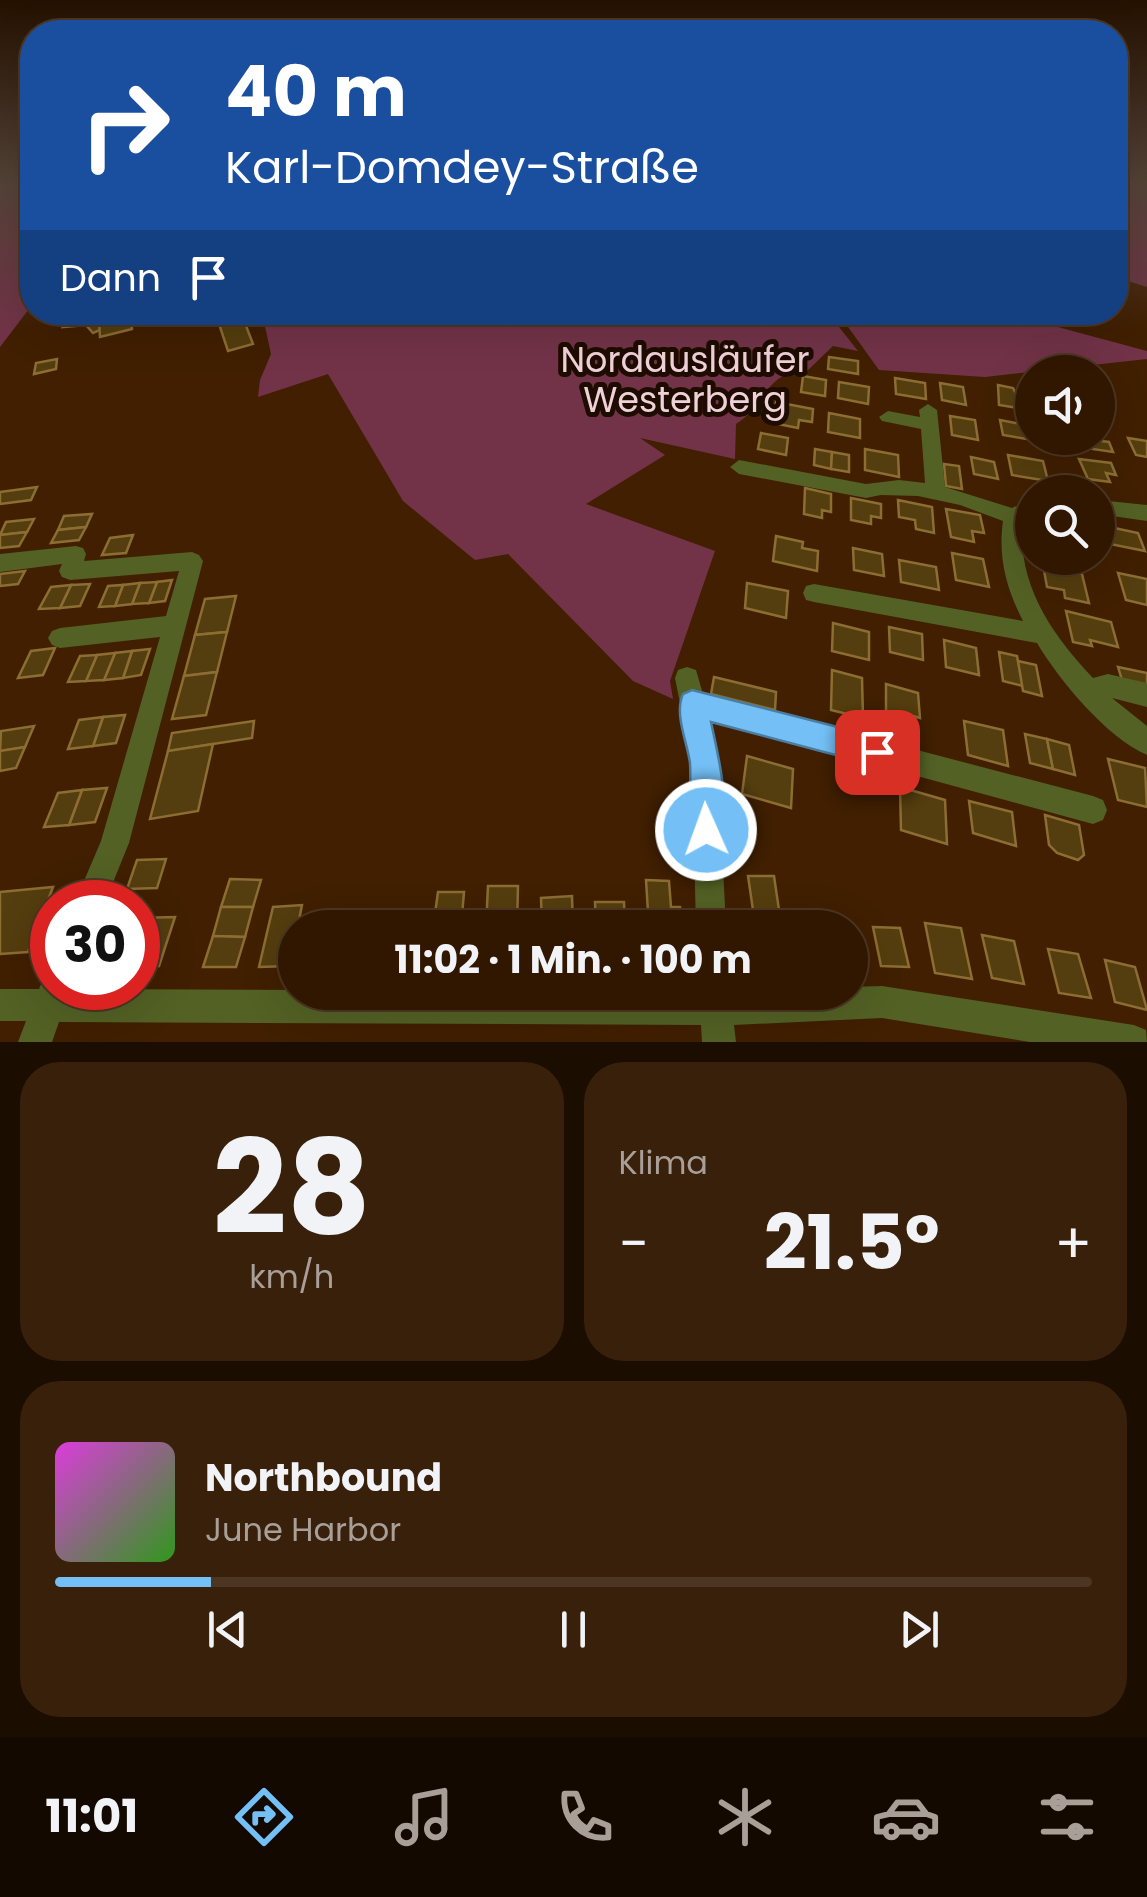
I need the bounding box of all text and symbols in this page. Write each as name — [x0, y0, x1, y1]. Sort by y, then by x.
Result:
text: 40 m — [225, 42, 407, 141]
icon: right — [60, 60, 190, 190]
text: Karl-Domdey-Straße — [225, 136, 699, 199]
icon: arrive — [181, 250, 236, 305]
text: Dann — [60, 251, 161, 304]
park label: Nordausläufer Westerberg — [561, 335, 810, 424]
map controls — [1015, 355, 1115, 575]
button: sound — [1015, 355, 1115, 455]
button: search — [1015, 475, 1115, 575]
pin — [835, 710, 920, 795]
icon: arrive — [850, 725, 905, 780]
position arrow — [654, 778, 758, 882]
speed limit sign: 30 — [30, 880, 160, 1010]
text: 11:02 · 1 Min. · 100 m — [394, 933, 752, 986]
text: 28 — [213, 1096, 371, 1279]
text: Klima — [619, 1140, 708, 1185]
text: 21.5° — [764, 1190, 939, 1295]
text: − — [619, 1205, 649, 1282]
text: + — [1054, 1205, 1092, 1282]
text: km/h — [249, 1254, 334, 1299]
text: Northbound — [205, 1451, 442, 1504]
text: June Harbor — [205, 1507, 401, 1552]
icon: previous — [200, 1602, 255, 1657]
icon: pause — [546, 1602, 601, 1657]
icon: next — [892, 1602, 947, 1657]
icon: directions — [229, 1782, 299, 1852]
icon: music — [389, 1782, 459, 1852]
icon: phone — [550, 1782, 620, 1852]
icon: climate — [710, 1782, 780, 1852]
icon: car — [871, 1782, 941, 1852]
icon: filters — [1032, 1782, 1102, 1852]
text: 11:01 — [45, 1785, 138, 1848]

